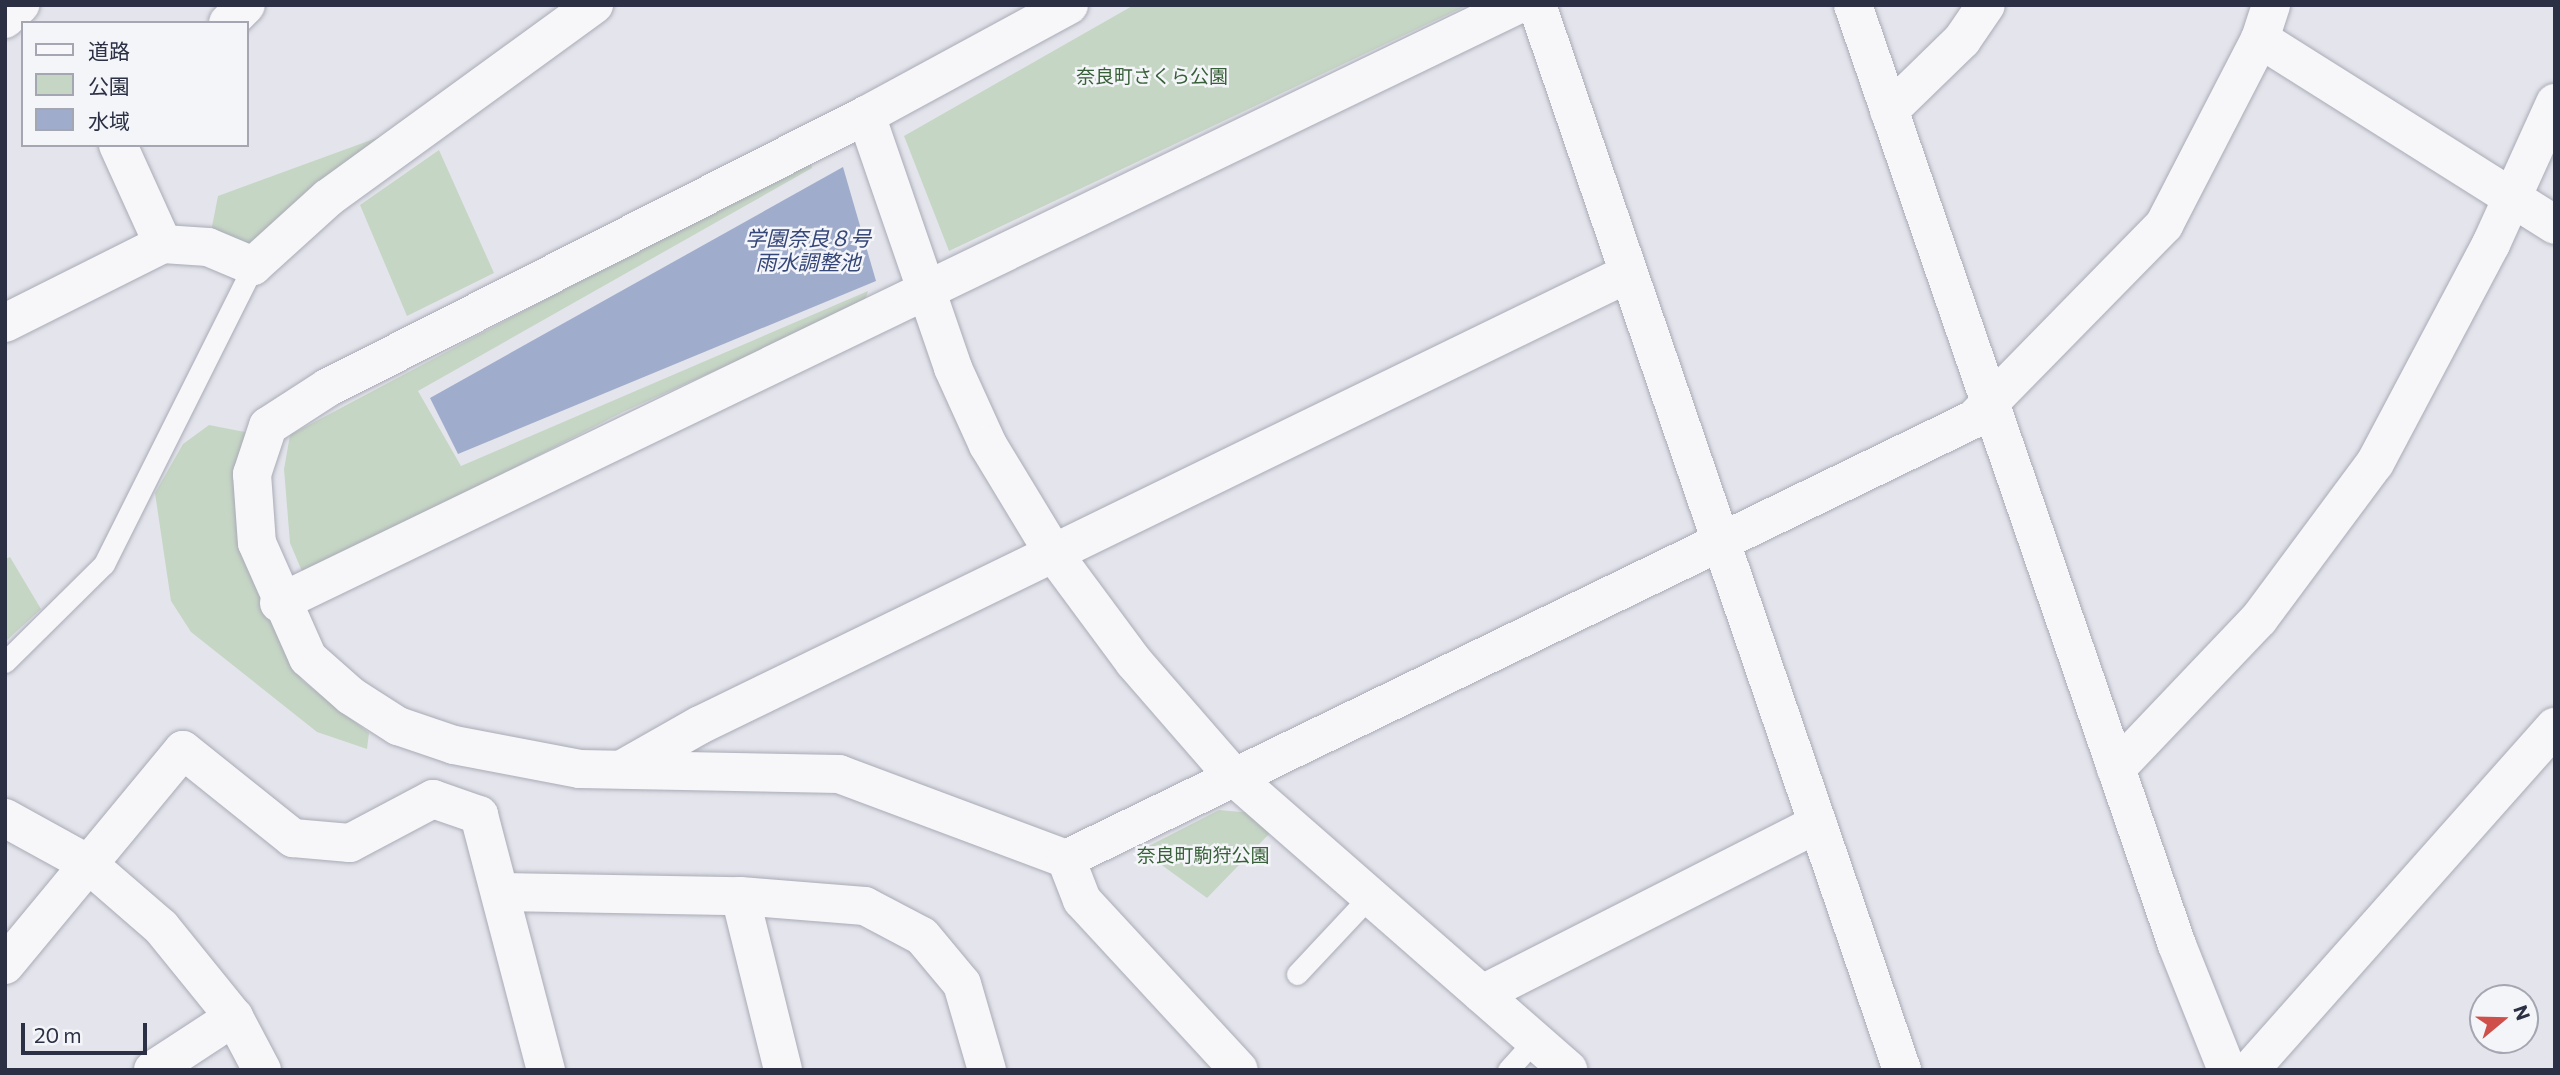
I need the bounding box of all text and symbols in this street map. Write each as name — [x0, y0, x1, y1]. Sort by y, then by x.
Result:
legend — [21, 21, 248, 147]
text: 道路 — [88, 38, 130, 63]
park label: 奈良町さくら公園 — [1076, 65, 1228, 87]
text: 公園 — [88, 73, 130, 98]
text: 水域 — [88, 108, 130, 133]
water label: 学園奈良８号 雨水調整池 — [745, 225, 871, 275]
park label: 奈良町駒狩公園 — [1137, 844, 1269, 866]
north arrow — [2469, 984, 2539, 1054]
text: N — [2509, 1002, 2536, 1023]
scale bar — [24, 1009, 150, 1052]
text: 20 m — [34, 1022, 82, 1047]

